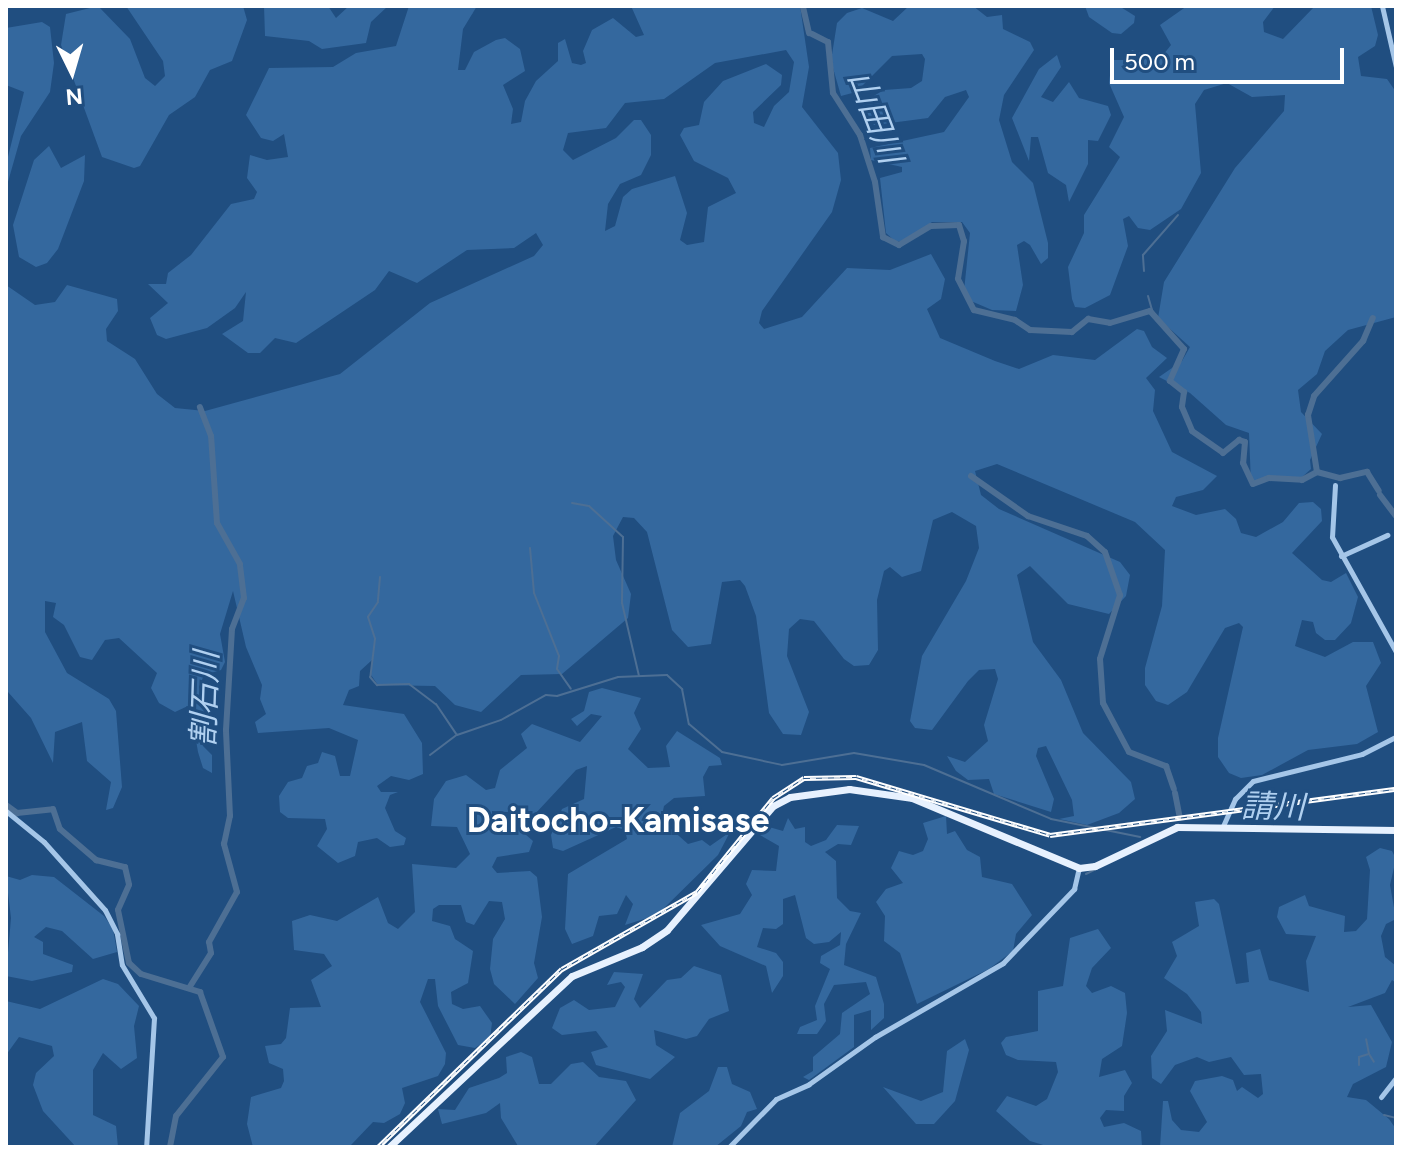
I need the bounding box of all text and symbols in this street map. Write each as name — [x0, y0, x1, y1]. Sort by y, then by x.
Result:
north arrow — [32, 32, 112, 112]
scale bar — [1114, 32, 1348, 82]
text: 500 m — [1124, 47, 1195, 76]
water label: 山田川 — [840, 65, 910, 169]
text: N — [64, 82, 84, 111]
water label: 割石川 — [184, 650, 226, 748]
water label: 請川 — [1241, 787, 1305, 827]
district label: Daitocho-Kamisase — [467, 801, 769, 841]

